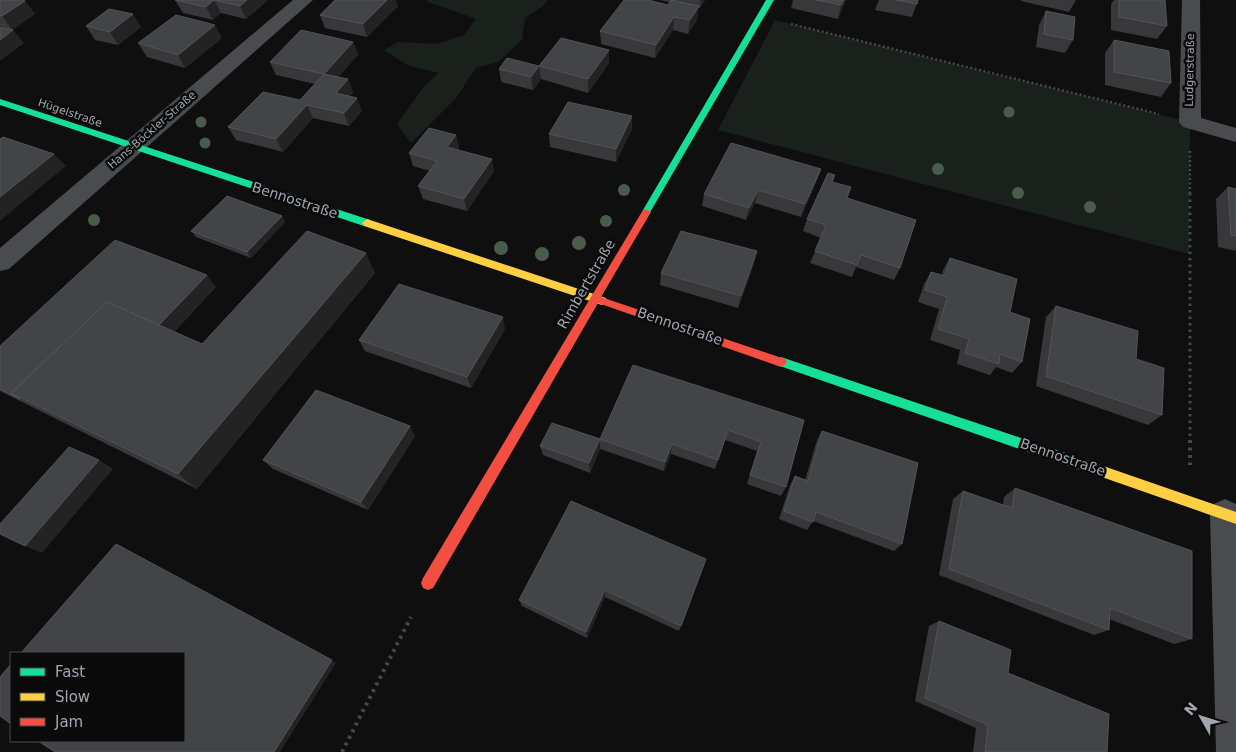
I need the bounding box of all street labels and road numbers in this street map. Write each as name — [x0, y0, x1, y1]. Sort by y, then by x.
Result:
street label: Ludgerstraße — [1183, 33, 1197, 107]
street label: Hans-Böckler-Straße — [106, 88, 199, 172]
street label: Hügelstraße — [36, 96, 104, 130]
street label: Bennostraße — [250, 179, 340, 221]
street label: Rimbertstraße — [554, 236, 618, 332]
street label: Bennostraße — [635, 304, 725, 348]
street label: Bennostraße — [1018, 435, 1108, 479]

